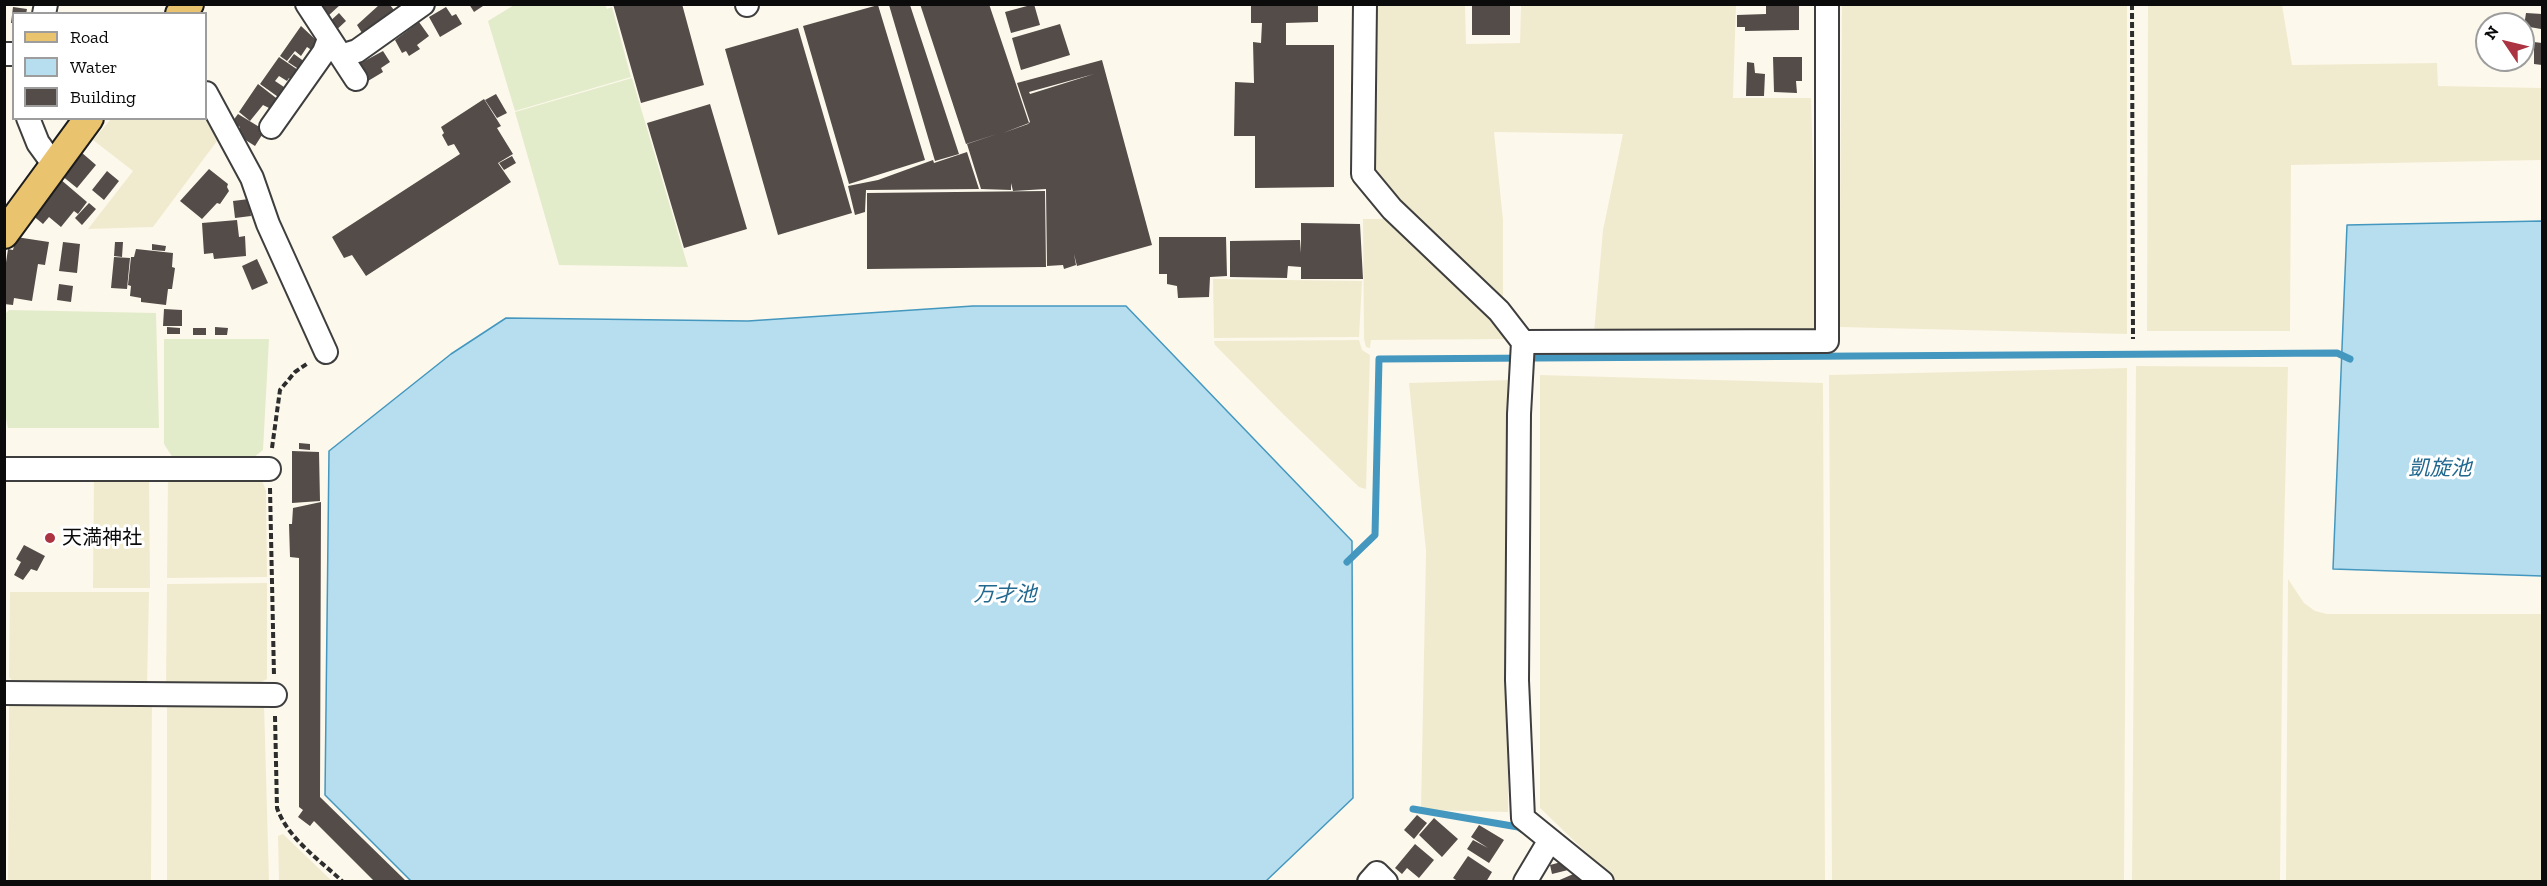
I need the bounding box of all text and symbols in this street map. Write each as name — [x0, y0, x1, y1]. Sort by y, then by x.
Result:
legend — [12, 12, 207, 120]
north arrow — [2475, 12, 2535, 72]
text: N — [2480, 22, 2503, 43]
text: Road — [70, 26, 109, 48]
text: Water — [70, 56, 117, 78]
text: Building — [70, 86, 136, 108]
water label: 凱旋池 — [2409, 456, 2471, 482]
place label: 天満神社 — [62, 526, 142, 550]
marker: 天満神社 — [43, 531, 57, 545]
water label: 万才池 — [974, 582, 1036, 608]

